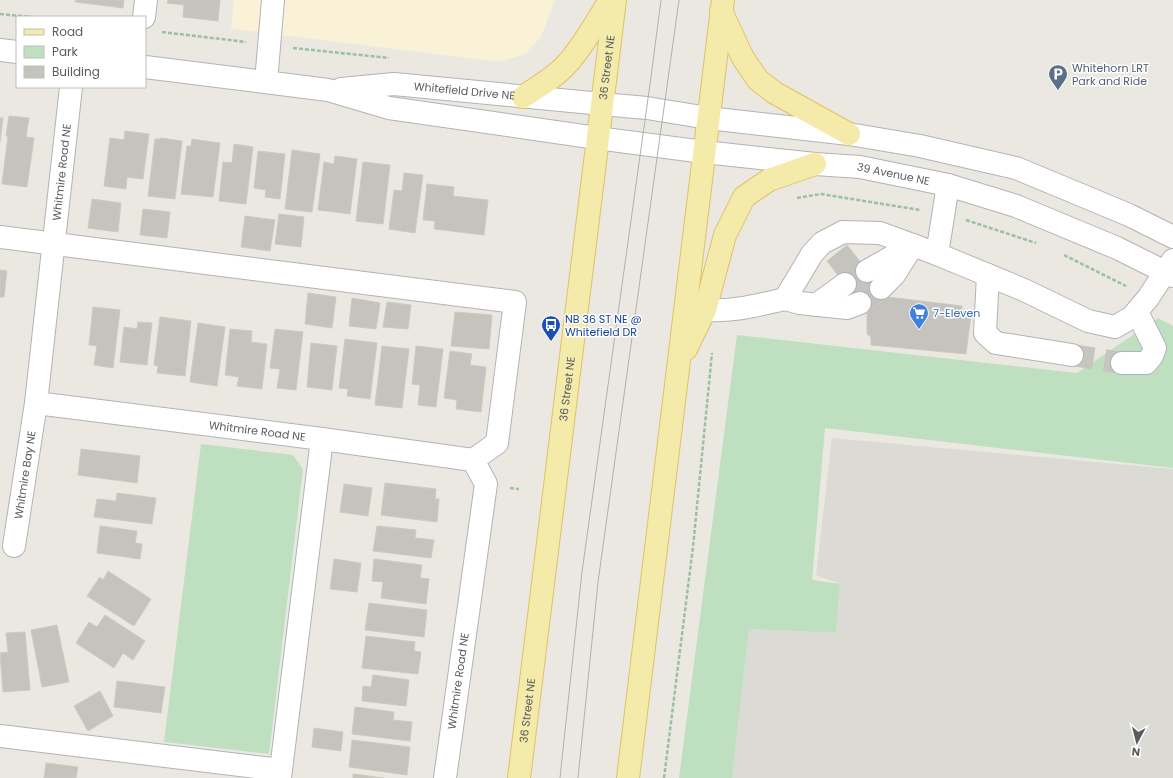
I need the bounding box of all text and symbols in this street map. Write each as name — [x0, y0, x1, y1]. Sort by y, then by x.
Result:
legend — [16, 16, 146, 88]
text: Road — [52, 23, 83, 40]
street label: 36 Street NE — [595, 34, 619, 101]
text: Park — [52, 43, 79, 60]
place label: Whitehorn LRT Park and Ride — [1072, 60, 1149, 89]
text: Building — [52, 63, 100, 80]
parking icon: Whitehorn LRT Park and Ride — [1047, 63, 1069, 91]
street label: Whitefield Drive NE — [413, 78, 516, 104]
street label: Whitmire Road NE — [48, 123, 75, 221]
street label: 39 Avenue NE — [856, 159, 931, 189]
supermarket icon: 7-Eleven — [908, 302, 930, 330]
place label: 7-Eleven — [933, 305, 980, 321]
place label: NB 36 ST NE @ Whitefield DR — [565, 311, 642, 340]
bus stop icon: NB 36 ST NE @ Whitefield DR — [540, 314, 562, 342]
street label: 36 Street NE — [555, 356, 579, 422]
street label: Whitmire Road NE — [208, 417, 307, 445]
street label: Whitmire Bay NE — [10, 430, 40, 520]
street label: Whitmire Road NE — [443, 632, 473, 730]
street label: 36 Street NE — [515, 677, 539, 744]
north arrow — [1117, 722, 1157, 762]
text: N — [1131, 743, 1141, 760]

